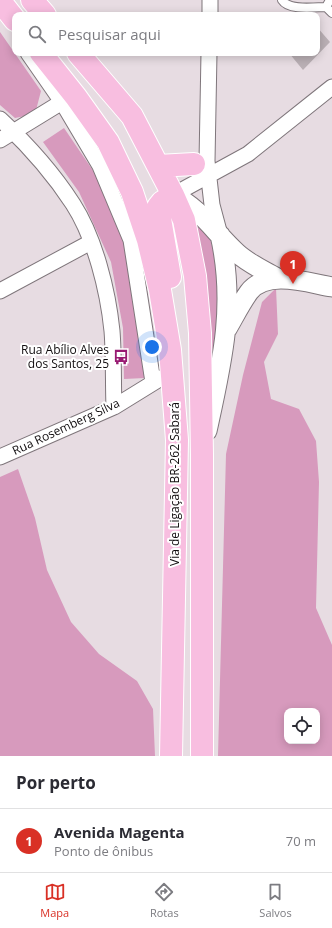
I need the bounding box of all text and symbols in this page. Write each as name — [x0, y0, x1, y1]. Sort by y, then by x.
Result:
search box — [12, 12, 320, 56]
icon: search — [26, 23, 48, 45]
text: Pesquisar aqui — [58, 24, 161, 44]
pin: 1 — [280, 251, 306, 284]
your location — [142, 337, 162, 357]
place label: Rua Abílio Alves dos Santos, 25 — [21, 341, 109, 372]
bus stop icon: Rua Abílio Alves dos Santos, 25 — [112, 348, 130, 366]
street label: Rua Rosemberg Silva — [9, 394, 122, 459]
street label: Via de Ligação BR-262 Sabará — [166, 402, 183, 566]
map controls — [284, 708, 320, 744]
button: locate — [284, 708, 320, 744]
text: Por perto — [16, 771, 96, 794]
text: Avenida Magenta — [54, 822, 185, 842]
text: 1 — [25, 832, 33, 850]
text: 70 m — [286, 832, 316, 850]
text: Ponto de ônibus — [54, 842, 153, 860]
tab: Mapa — [40, 881, 69, 920]
tab: Rotas — [150, 881, 179, 920]
tab: Salvos — [259, 881, 292, 920]

